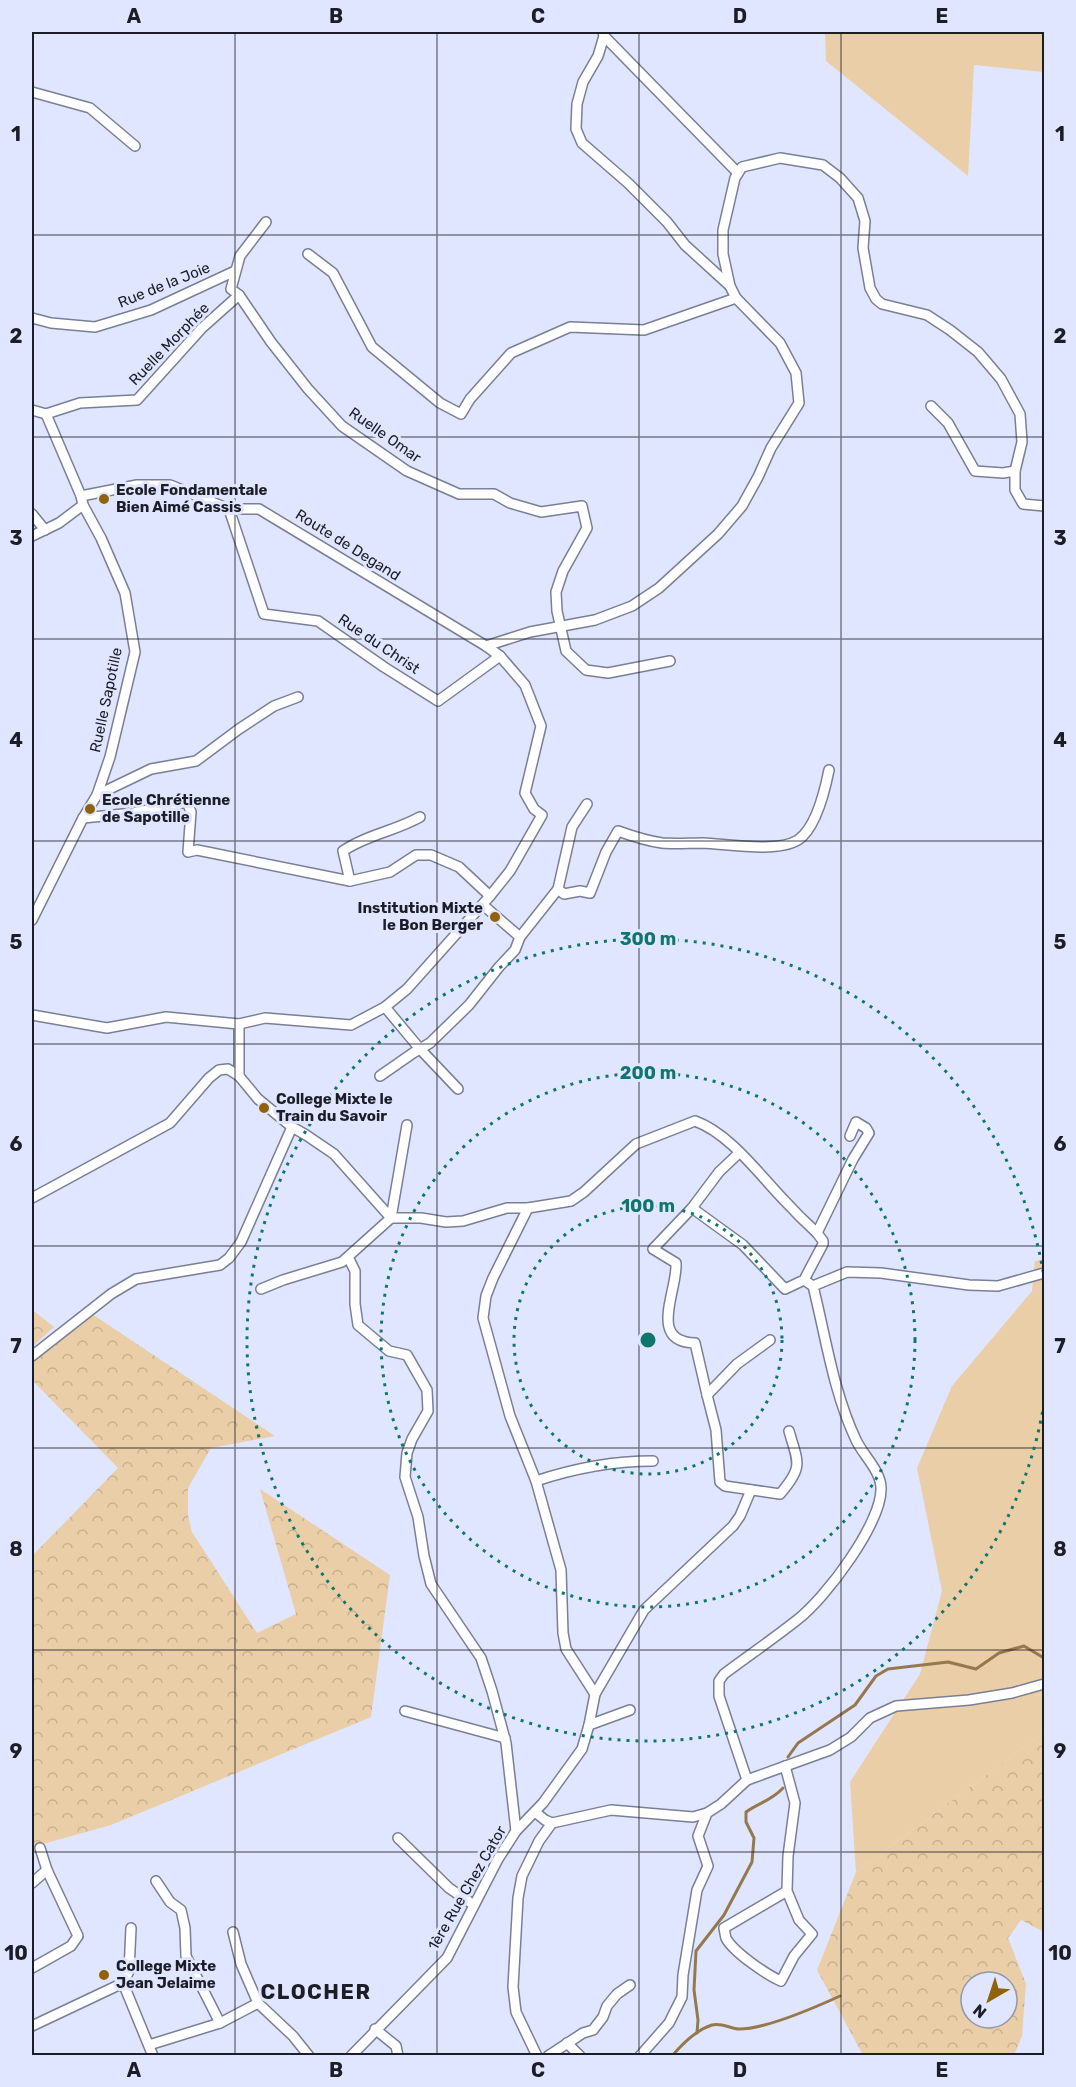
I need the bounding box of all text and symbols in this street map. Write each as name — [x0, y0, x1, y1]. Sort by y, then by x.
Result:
text: A — [127, 4, 142, 28]
text: B — [329, 4, 343, 28]
text: C — [531, 4, 545, 28]
text: D — [733, 4, 747, 28]
text: E — [936, 4, 948, 28]
text: 1 — [11, 122, 21, 146]
text: 1 — [1055, 122, 1065, 146]
street label: Rue de la Joie — [115, 258, 213, 312]
street label: Ruelle Morphée — [125, 299, 213, 389]
text: 2 — [10, 324, 23, 348]
text: 2 — [1054, 324, 1067, 348]
street label: Ruelle Omar — [345, 404, 425, 467]
place label: Ecole Fondamentale Bien Aimé Cassis — [116, 481, 268, 516]
marker: Ecole Fondamentale Bien Aimé Cassis — [97, 492, 111, 506]
street label: Route de Degand — [292, 505, 404, 585]
text: 3 — [9, 526, 23, 550]
text: 3 — [1053, 526, 1067, 550]
street label: Rue du Christ — [335, 610, 423, 678]
street label: Ruelle Sapotille — [86, 646, 126, 754]
text: 4 — [9, 728, 23, 752]
text: 4 — [1053, 728, 1067, 752]
place label: Ecole Chrétienne de Sapotille — [102, 791, 230, 826]
marker: Ecole Chrétienne de Sapotille — [83, 802, 97, 816]
place label: Institution Mixte le Bon Berger — [358, 899, 483, 934]
marker: Institution Mixte le Bon Berger — [488, 910, 502, 924]
text: 300 m — [620, 928, 676, 950]
text: 5 — [10, 930, 23, 954]
text: 5 — [1054, 930, 1067, 954]
text: 200 m — [620, 1062, 676, 1084]
place label: College Mixte le Train du Savoir — [276, 1090, 393, 1125]
marker: College Mixte le Train du Savoir — [257, 1101, 271, 1115]
text: 6 — [9, 1132, 23, 1156]
text: 6 — [1053, 1132, 1067, 1156]
text: 100 m — [621, 1195, 675, 1217]
centre of rings — [638, 1330, 658, 1350]
text: 7 — [10, 1334, 22, 1358]
text: 7 — [1054, 1334, 1066, 1358]
text: 8 — [9, 1537, 23, 1561]
text: 8 — [1053, 1537, 1067, 1561]
text: 9 — [10, 1739, 23, 1763]
text: 9 — [1054, 1739, 1067, 1763]
street label: 1ère Rue Chez Cator — [424, 1822, 510, 1953]
text: 10 — [4, 1941, 28, 1965]
text: 10 — [1048, 1941, 1072, 1965]
place label: College Mixte Jean Jelaime — [116, 1957, 216, 1992]
marker: College Mixte Jean Jelaime — [97, 1968, 111, 1982]
north arrow — [959, 1970, 1019, 2030]
district label: CLOCHER — [261, 1979, 371, 2004]
text: N — [969, 2000, 990, 2022]
text: A — [127, 2058, 142, 2082]
text: B — [329, 2058, 343, 2082]
text: C — [531, 2058, 545, 2082]
text: D — [733, 2058, 747, 2082]
text: E — [936, 2058, 948, 2082]

